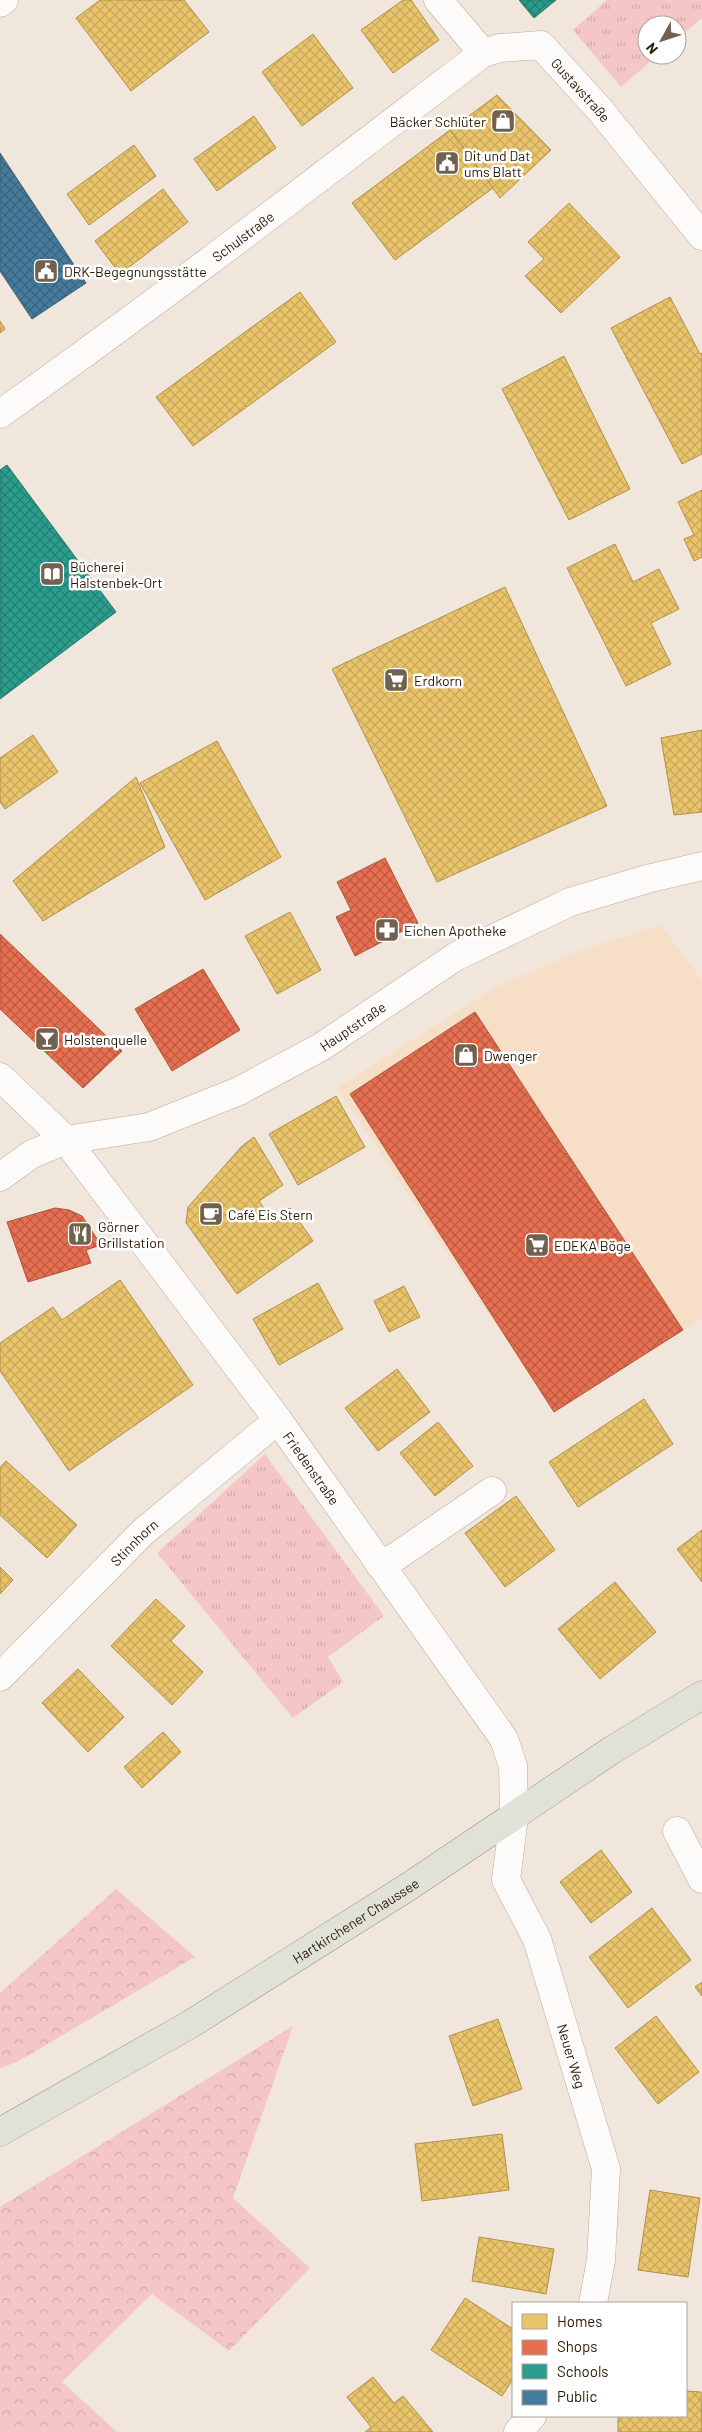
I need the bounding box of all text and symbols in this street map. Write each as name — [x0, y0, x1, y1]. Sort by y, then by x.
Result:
north arrow — [637, 15, 687, 65]
text: N — [642, 40, 661, 58]
street label: Gustavstraße — [548, 54, 615, 125]
shop icon: Bäcker Schlüter — [490, 108, 516, 134]
place label: Bäcker Schlüter — [390, 113, 486, 130]
place label: Dit und Dat ums Blatt — [464, 147, 530, 180]
public building icon: Dit und Dat ums Blatt — [434, 150, 460, 176]
street label: Schulstraße — [208, 207, 277, 265]
public building icon: DRK-Begegnungsstätte — [33, 258, 59, 284]
place label: DRK-Begegnungsstätte — [64, 263, 207, 280]
place label: Bücherei Halstenbek-Ort — [70, 558, 163, 591]
library icon: Bücherei Halstenbek-Ort — [39, 561, 65, 587]
supermarket icon: Erdkorn — [383, 667, 409, 693]
place label: Erdkorn — [414, 672, 462, 689]
pharmacy icon: Eichen Apotheke — [374, 917, 400, 943]
place label: Eichen Apotheke — [404, 922, 506, 939]
street label: Hauptstraße — [316, 998, 389, 1054]
bar icon: Holstenquelle — [34, 1026, 60, 1052]
place label: Holstenquelle — [64, 1031, 147, 1048]
shop icon: Dwenger — [453, 1042, 479, 1068]
place label: Dwenger — [484, 1047, 537, 1064]
cafe icon: Café Eis Stern — [198, 1201, 224, 1227]
place label: Café Eis Stern — [228, 1206, 313, 1223]
place label: Görner Grillstation — [98, 1218, 164, 1251]
restaurant icon: Görner Grillstation — [67, 1221, 93, 1247]
supermarket icon: EDEKA Böge — [524, 1232, 550, 1258]
place label: EDEKA Böge — [554, 1237, 631, 1254]
street label: Friedenstraße — [280, 1428, 344, 1508]
street label: Stinnhorn — [106, 1515, 161, 1569]
street label: Hartkirchener Chaussee — [289, 1874, 422, 1966]
street label: Neuer Weg — [554, 2022, 590, 2090]
legend — [512, 2302, 687, 2417]
text: Homes — [557, 2312, 602, 2330]
text: Shops — [557, 2337, 597, 2355]
text: Schools — [557, 2362, 609, 2380]
text: Public — [557, 2387, 597, 2405]

